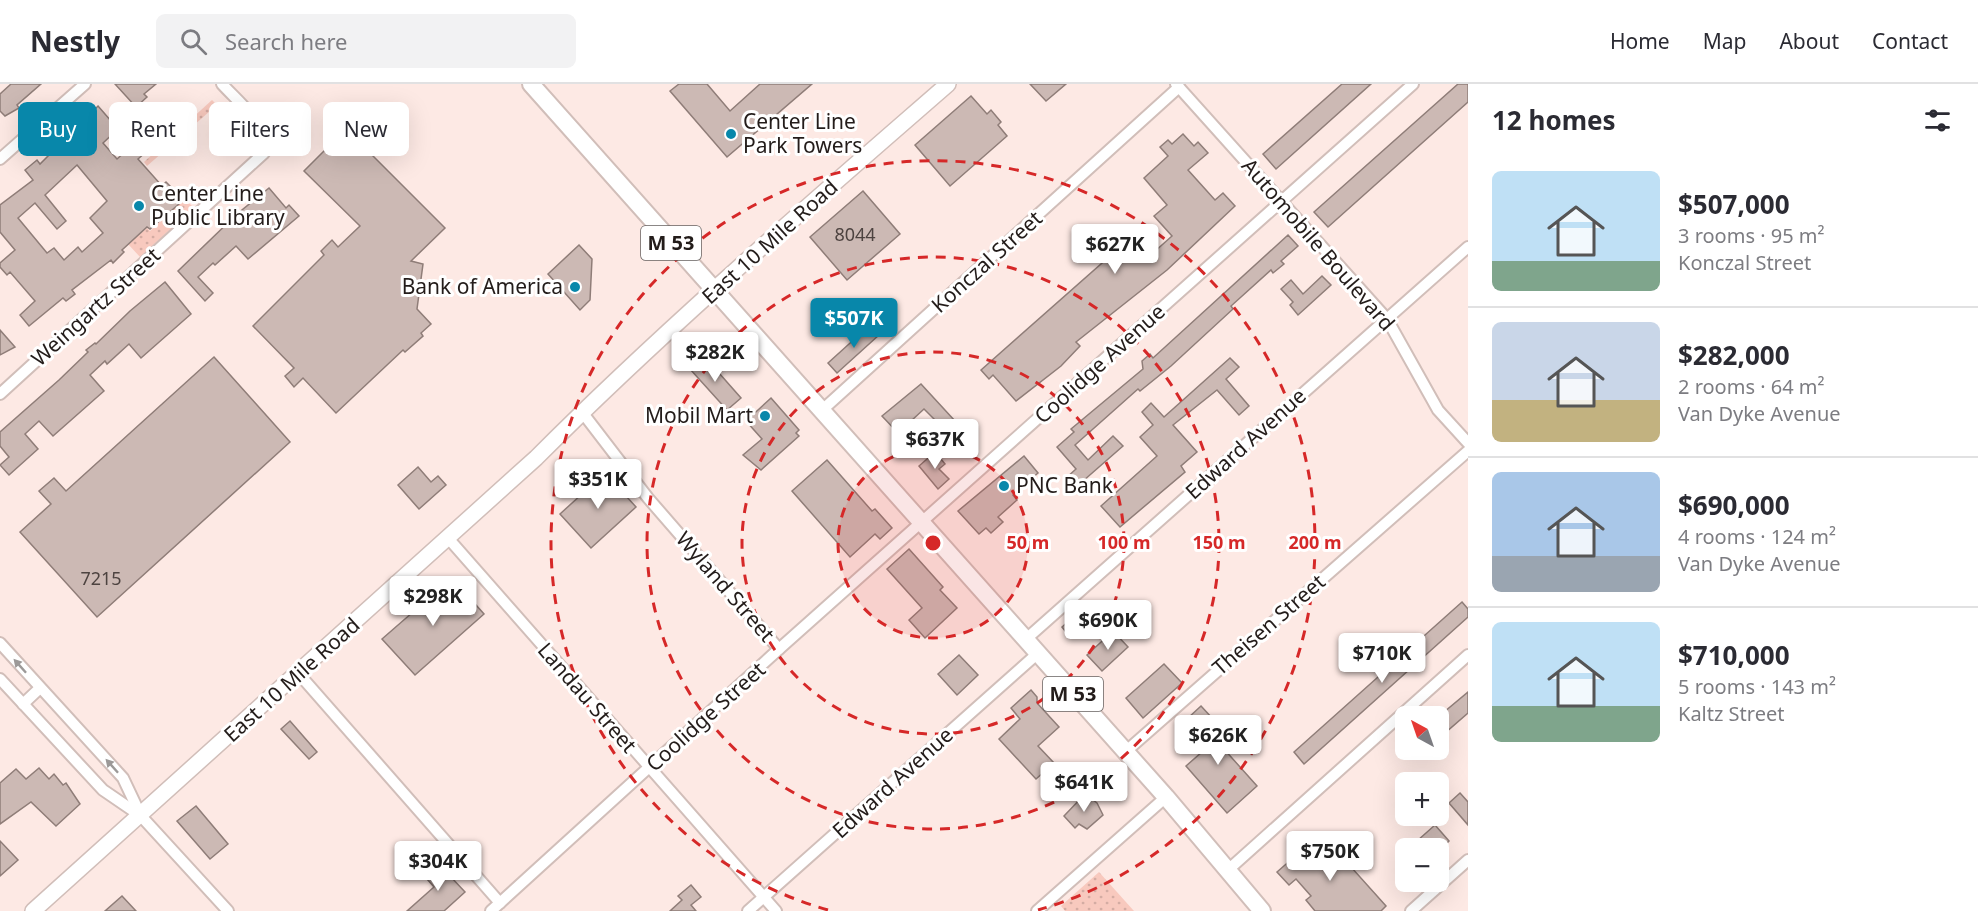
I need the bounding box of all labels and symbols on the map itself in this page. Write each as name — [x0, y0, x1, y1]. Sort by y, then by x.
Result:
place label: Center Line Park Towers — [743, 107, 862, 159]
marker: Center Line Park Towers — [724, 127, 738, 141]
street label: Automobile Boulevard — [1236, 152, 1401, 336]
street label: East 10 Mile Road — [695, 173, 843, 310]
place label: Center Line Public Library — [151, 179, 285, 231]
marker: Center Line Public Library — [132, 199, 146, 213]
street label: Konczal Street — [925, 204, 1048, 318]
house number: 8044 — [834, 222, 876, 246]
pin: $627K — [1073, 224, 1157, 275]
road number: M 53 — [641, 226, 701, 260]
street label: Weingartz Street — [25, 241, 166, 372]
place label: Bank of America — [402, 272, 563, 300]
marker: Bank of America — [568, 280, 582, 294]
street label: Coolidge Avenue — [1028, 297, 1171, 429]
pin: $507K — [812, 298, 896, 349]
pin: $282K — [673, 332, 757, 383]
street label: Edward Avenue — [1179, 382, 1312, 505]
place label: Mobil Mart — [645, 401, 753, 429]
marker: Mobil Mart — [758, 409, 772, 423]
pin: $637K — [893, 419, 977, 470]
pin: $351K — [556, 459, 640, 510]
place label: PNC Bank — [1016, 471, 1114, 499]
marker: PNC Bank — [997, 479, 1011, 493]
street label: Wyland Street — [670, 525, 782, 648]
text: 50 m — [1007, 530, 1049, 554]
text: 100 m — [1097, 530, 1151, 554]
text: 150 m — [1192, 530, 1246, 554]
text: 200 m — [1288, 530, 1342, 554]
centre of rings — [923, 533, 943, 553]
house number: 7215 — [80, 566, 122, 590]
street label: Theisen Street — [1206, 567, 1331, 681]
pin: $298K — [391, 576, 475, 627]
pin: $690K — [1066, 600, 1150, 651]
street label: East 10 Mile Road — [217, 611, 365, 748]
pin: $710K — [1340, 633, 1424, 684]
street label: Landau Street — [532, 636, 644, 759]
street label: Coolidge Street — [640, 655, 771, 777]
one-way arrow — [14, 659, 27, 674]
road number: M 53 — [1043, 677, 1103, 711]
north arrow — [1395, 706, 1449, 760]
pin: $626K — [1176, 715, 1260, 766]
street label: Edward Avenue — [826, 721, 959, 844]
one-way arrow — [105, 760, 119, 774]
pin: $641K — [1042, 762, 1126, 813]
pin: $750K — [1288, 831, 1372, 882]
pin: $304K — [396, 841, 480, 892]

